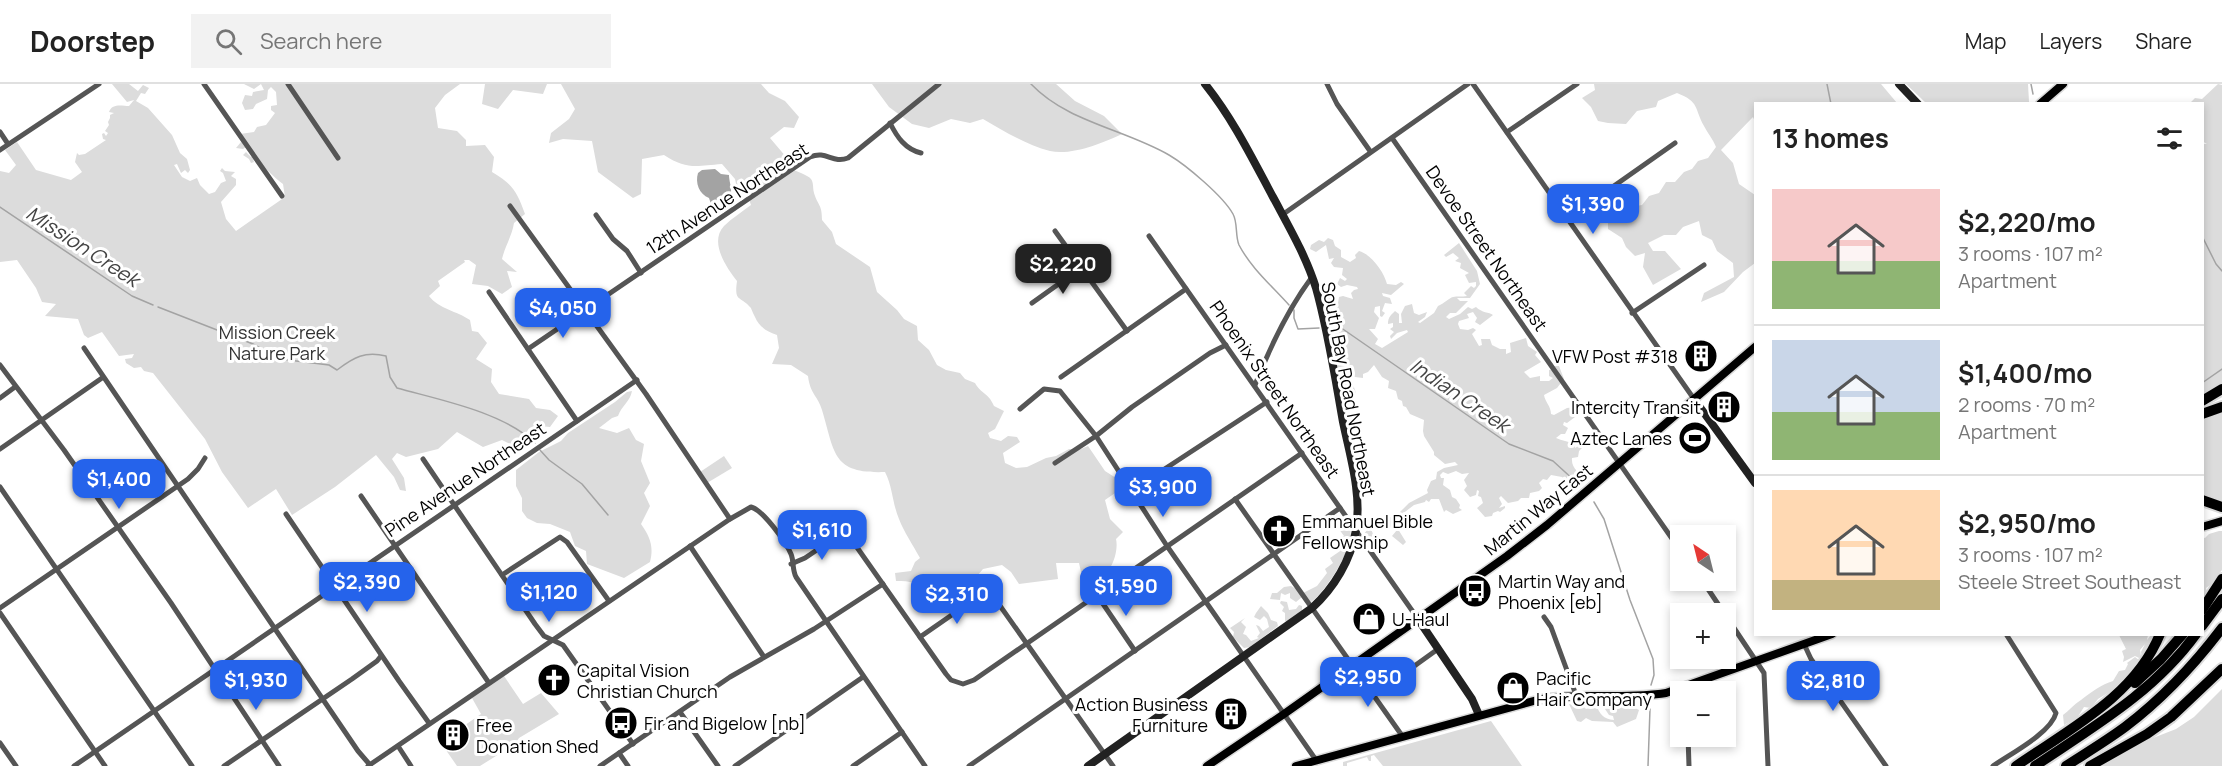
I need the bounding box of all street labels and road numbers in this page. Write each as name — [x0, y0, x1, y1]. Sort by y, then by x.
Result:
street label: 12th Avenue Northeast — [641, 137, 813, 259]
street label: Devoe Street Northeast — [1421, 161, 1553, 335]
street label: South Bay Road Northeast — [1316, 280, 1382, 498]
street label: Phoenix Street Northeast — [1205, 296, 1345, 482]
street label: Pine Avenue Northeast — [380, 416, 550, 542]
street label: Martin Way East — [1479, 458, 1597, 560]

